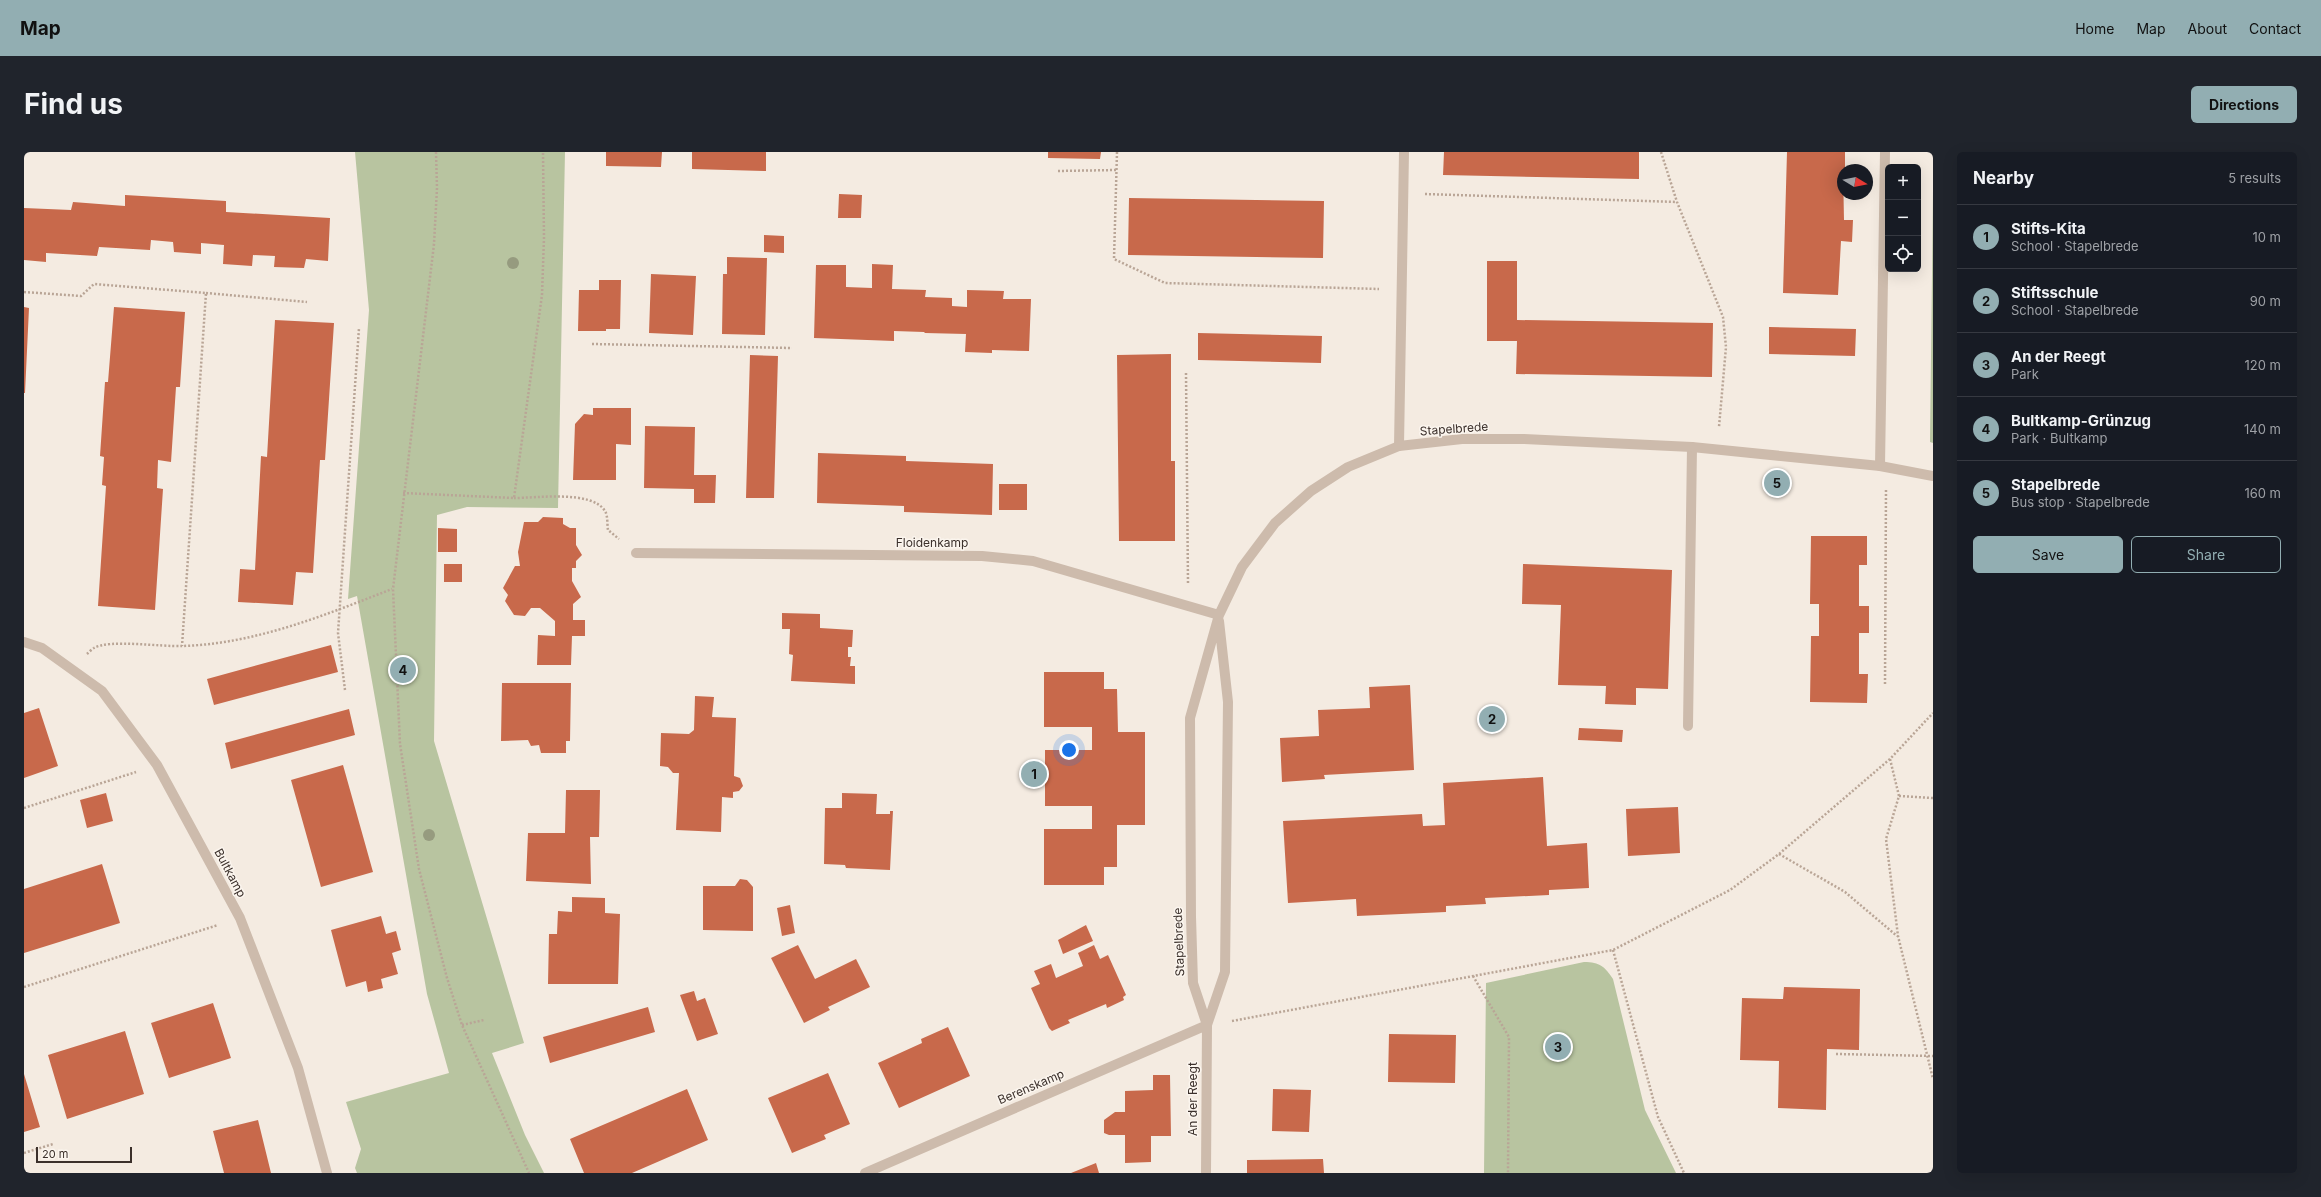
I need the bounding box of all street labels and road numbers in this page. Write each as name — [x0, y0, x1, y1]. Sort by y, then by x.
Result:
street label: Stapelbrede — [1419, 419, 1489, 438]
street label: Floidenkamp — [896, 535, 968, 550]
street label: Bultkamp — [211, 846, 250, 900]
street label: Stapelbrede — [1170, 907, 1187, 977]
street label: An der Reegt — [1185, 1062, 1200, 1136]
street label: Berenskamp — [995, 1066, 1066, 1107]

